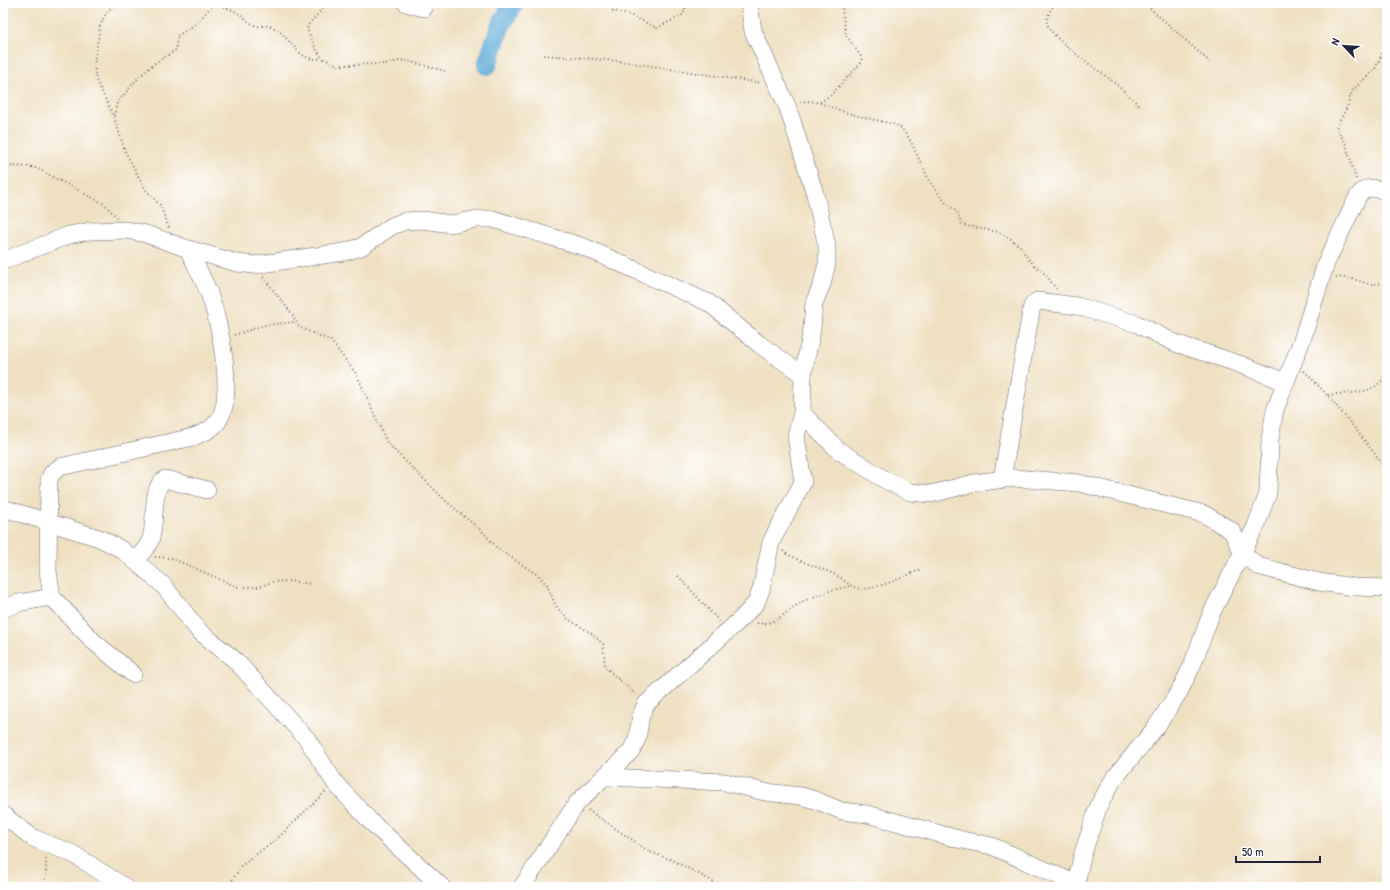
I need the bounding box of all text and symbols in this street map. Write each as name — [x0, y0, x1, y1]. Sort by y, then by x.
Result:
north arrow — [1324, 26, 1364, 66]
text: N — [1327, 36, 1343, 47]
scale bar — [1236, 838, 1320, 864]
text: 50 m — [1242, 843, 1263, 860]

